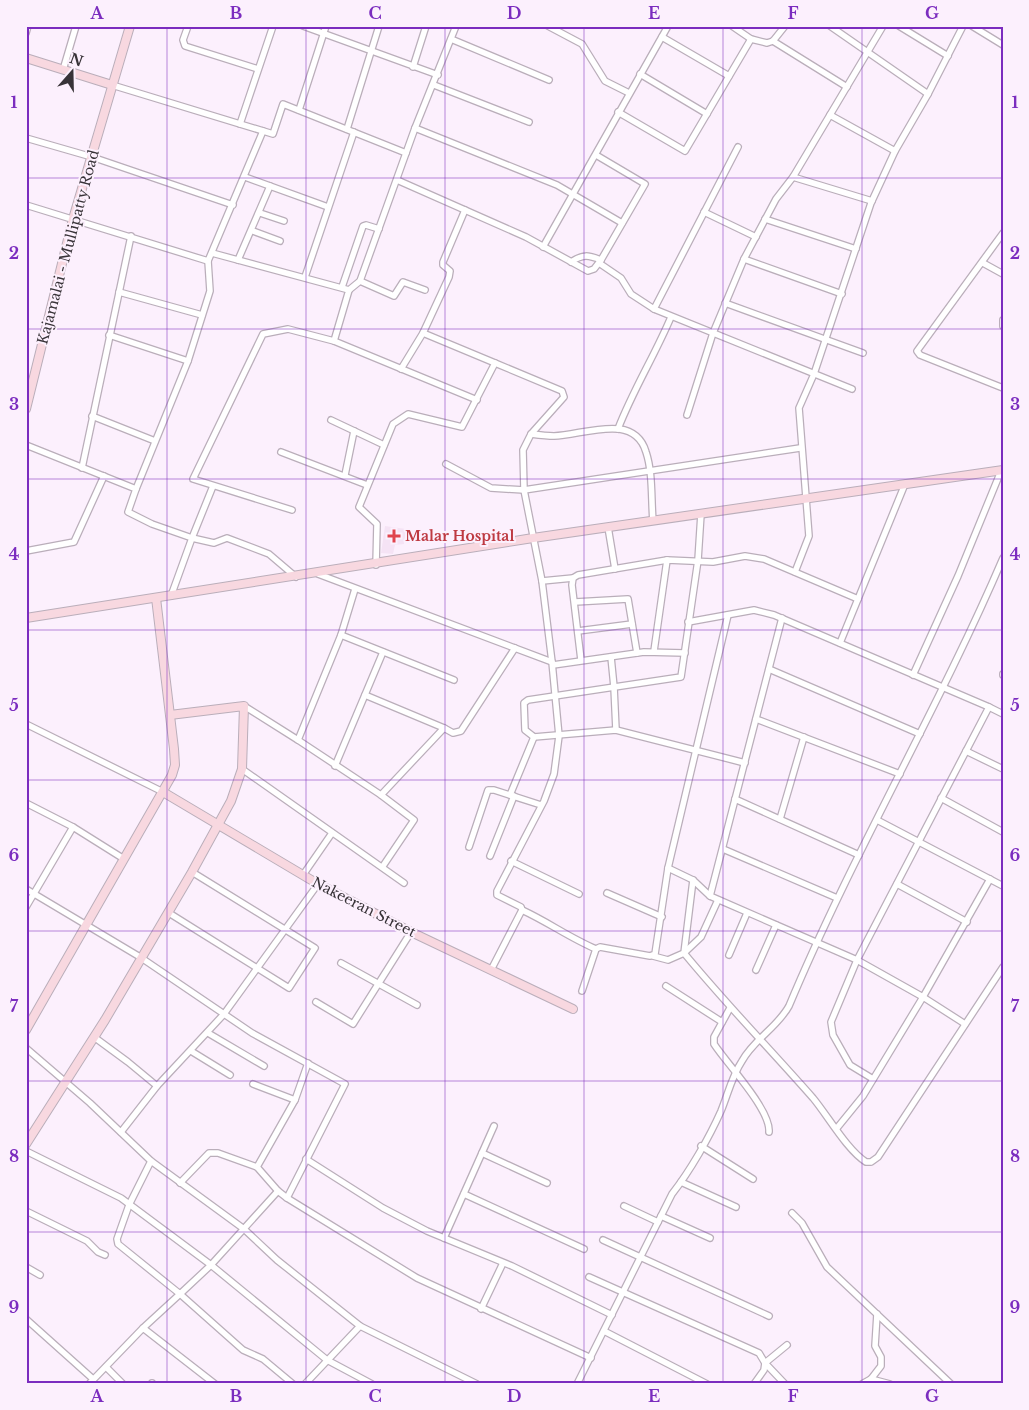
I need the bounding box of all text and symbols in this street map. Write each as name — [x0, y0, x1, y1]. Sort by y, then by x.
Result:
text: A — [90, 3, 105, 23]
text: B — [230, 3, 243, 23]
text: C — [368, 3, 382, 23]
text: D — [507, 3, 521, 23]
text: E — [648, 3, 660, 23]
text: F — [787, 3, 799, 23]
text: G — [925, 3, 939, 23]
north arrow — [48, 48, 98, 98]
text: N — [67, 49, 86, 70]
text: 1 — [11, 92, 18, 112]
text: 1 — [1012, 92, 1019, 112]
street label: Kajamalai - Mullipatty Road — [33, 147, 103, 346]
text: 2 — [9, 243, 19, 263]
text: 2 — [1010, 243, 1020, 263]
text: 3 — [9, 394, 19, 414]
text: 3 — [1010, 394, 1020, 414]
place label: Malar Hospital — [405, 527, 514, 545]
marker: Malar Hospital — [387, 529, 401, 543]
text: 4 — [9, 544, 19, 564]
text: 4 — [1010, 544, 1020, 564]
text: 5 — [9, 695, 19, 715]
text: 5 — [1010, 695, 1020, 715]
text: 6 — [9, 845, 20, 865]
text: 6 — [1010, 845, 1021, 865]
street label: Nakeeran Street — [309, 873, 420, 941]
text: 7 — [10, 996, 19, 1016]
text: 7 — [1011, 996, 1020, 1016]
text: 8 — [9, 1146, 19, 1166]
text: 8 — [1010, 1146, 1020, 1166]
text: 9 — [9, 1297, 20, 1317]
text: 9 — [1010, 1297, 1021, 1317]
text: A — [90, 1386, 105, 1406]
text: B — [230, 1386, 243, 1406]
text: C — [368, 1386, 382, 1406]
text: D — [507, 1386, 521, 1406]
text: E — [648, 1386, 660, 1406]
text: F — [787, 1386, 799, 1406]
text: G — [925, 1386, 939, 1406]

